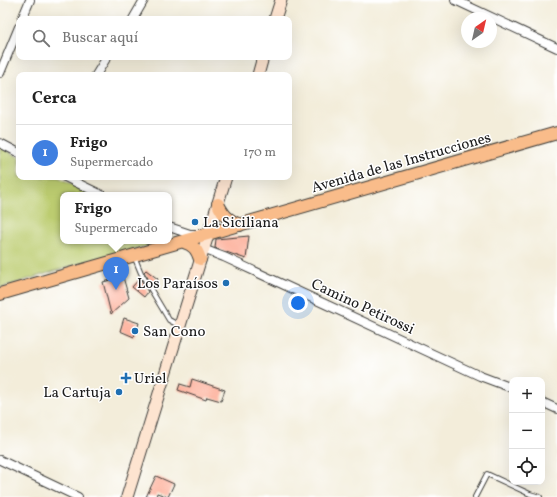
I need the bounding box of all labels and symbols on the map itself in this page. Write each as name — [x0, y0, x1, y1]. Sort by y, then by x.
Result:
north arrow — [461, 12, 497, 48]
street label: Avenida de las Instrucciones — [309, 128, 494, 199]
place label: La Siciliana — [203, 213, 279, 234]
marker: La Siciliana — [190, 217, 200, 227]
pin: 1 — [103, 257, 129, 290]
place label: Los Paraísos — [137, 274, 218, 295]
street label: Camino Petirossi — [307, 274, 418, 341]
marker: Los Paraísos — [221, 278, 231, 288]
your location — [288, 293, 308, 313]
place label: San Cono — [143, 322, 205, 343]
marker: San Cono — [130, 326, 140, 336]
place label: Uriel — [134, 369, 167, 390]
marker: Uriel — [121, 373, 131, 383]
place label: La Cartuja — [43, 383, 111, 404]
marker: La Cartuja — [114, 387, 124, 397]

